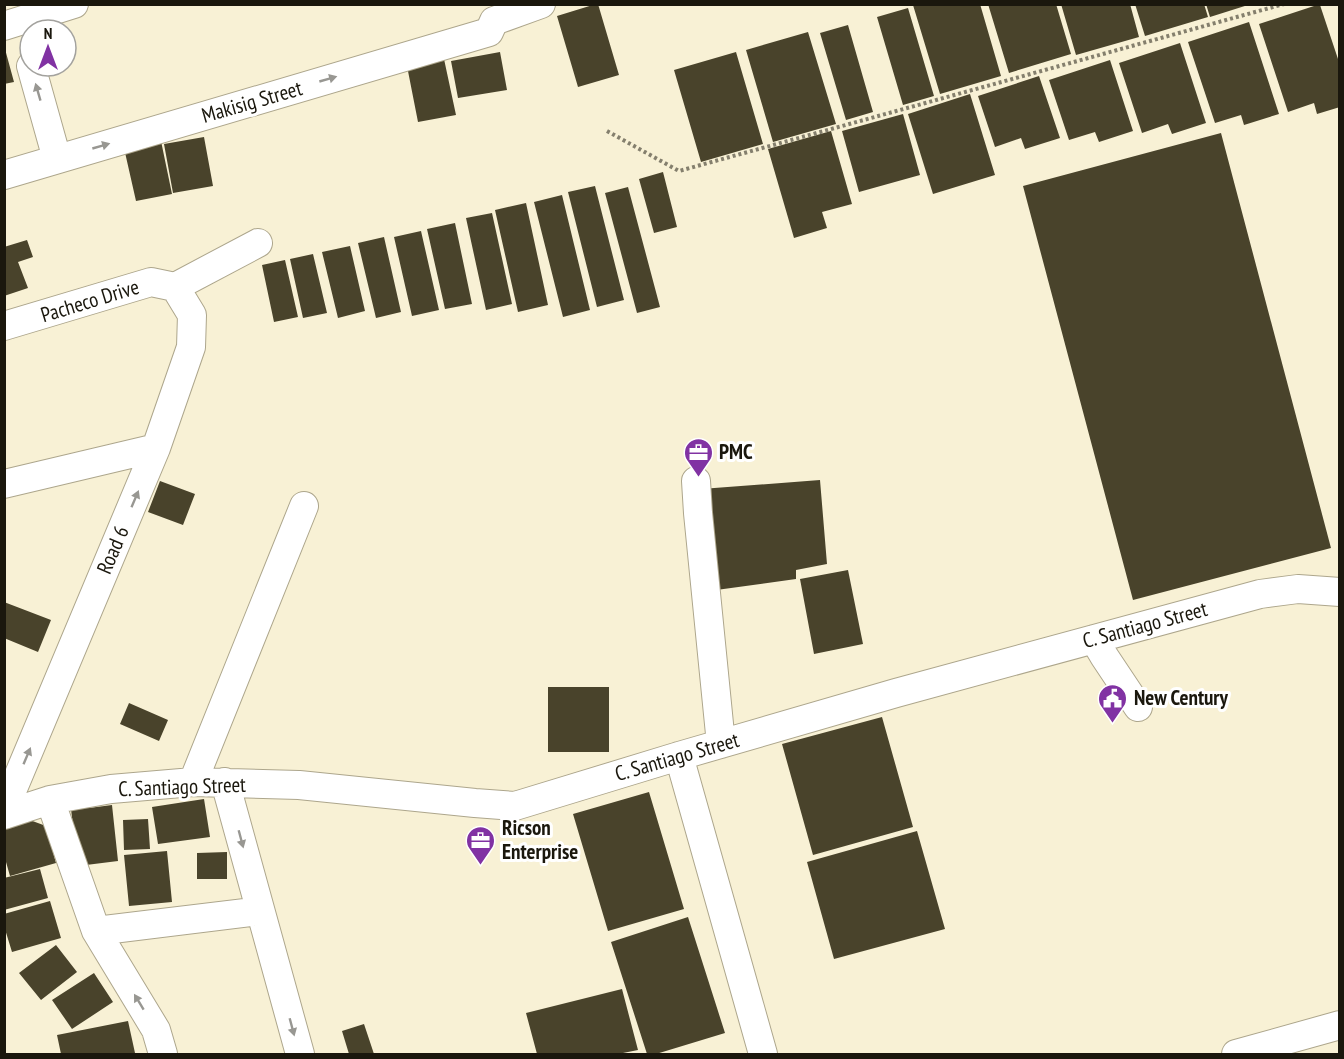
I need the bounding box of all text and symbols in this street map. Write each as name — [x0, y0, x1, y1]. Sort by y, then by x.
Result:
north arrow — [18, 18, 78, 78]
text: N — [44, 23, 52, 43]
street label: Makisig Street — [199, 74, 305, 129]
one-way arrow — [319, 74, 337, 83]
one-way arrow — [33, 83, 42, 101]
one-way arrow — [92, 141, 110, 150]
street label: Pacheco Drive — [37, 273, 142, 328]
office icon: PMC — [682, 436, 714, 478]
place label: PMC — [719, 438, 753, 465]
one-way arrow — [131, 490, 140, 508]
street label: Road 6 — [90, 522, 135, 578]
street label: C. Santiago Street — [1080, 595, 1210, 654]
public building icon: New Century — [1097, 682, 1129, 724]
place label: New Century — [1134, 684, 1229, 711]
street label: C. Santiago Street — [612, 726, 742, 787]
one-way arrow — [22, 747, 32, 765]
street label: C. Santiago Street — [118, 771, 247, 802]
place label: Ricson Enterprise — [502, 814, 578, 865]
office icon: Ricson Enterprise — [465, 824, 497, 866]
one-way arrow — [237, 830, 246, 848]
one-way arrow — [134, 993, 144, 1010]
one-way arrow — [288, 1018, 297, 1036]

